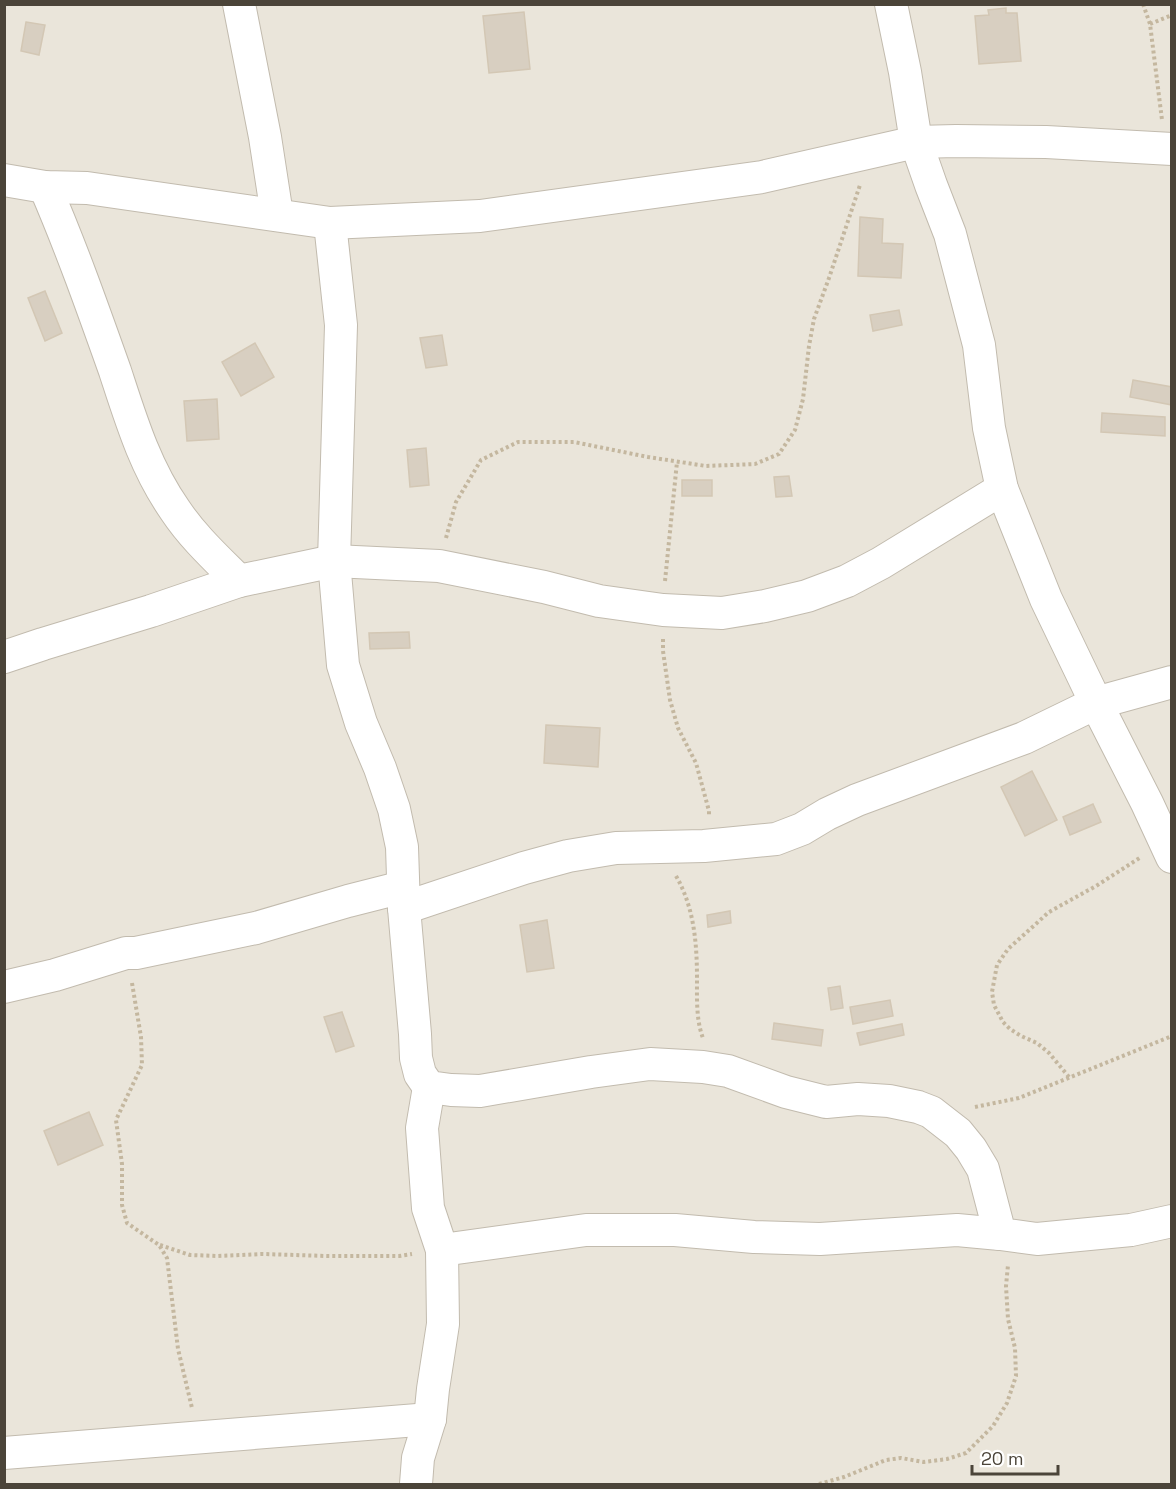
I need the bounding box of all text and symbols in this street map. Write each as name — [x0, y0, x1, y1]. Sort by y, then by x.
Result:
scale bar — [972, 1438, 1058, 1476]
text: 20 m — [981, 1447, 1024, 1470]

